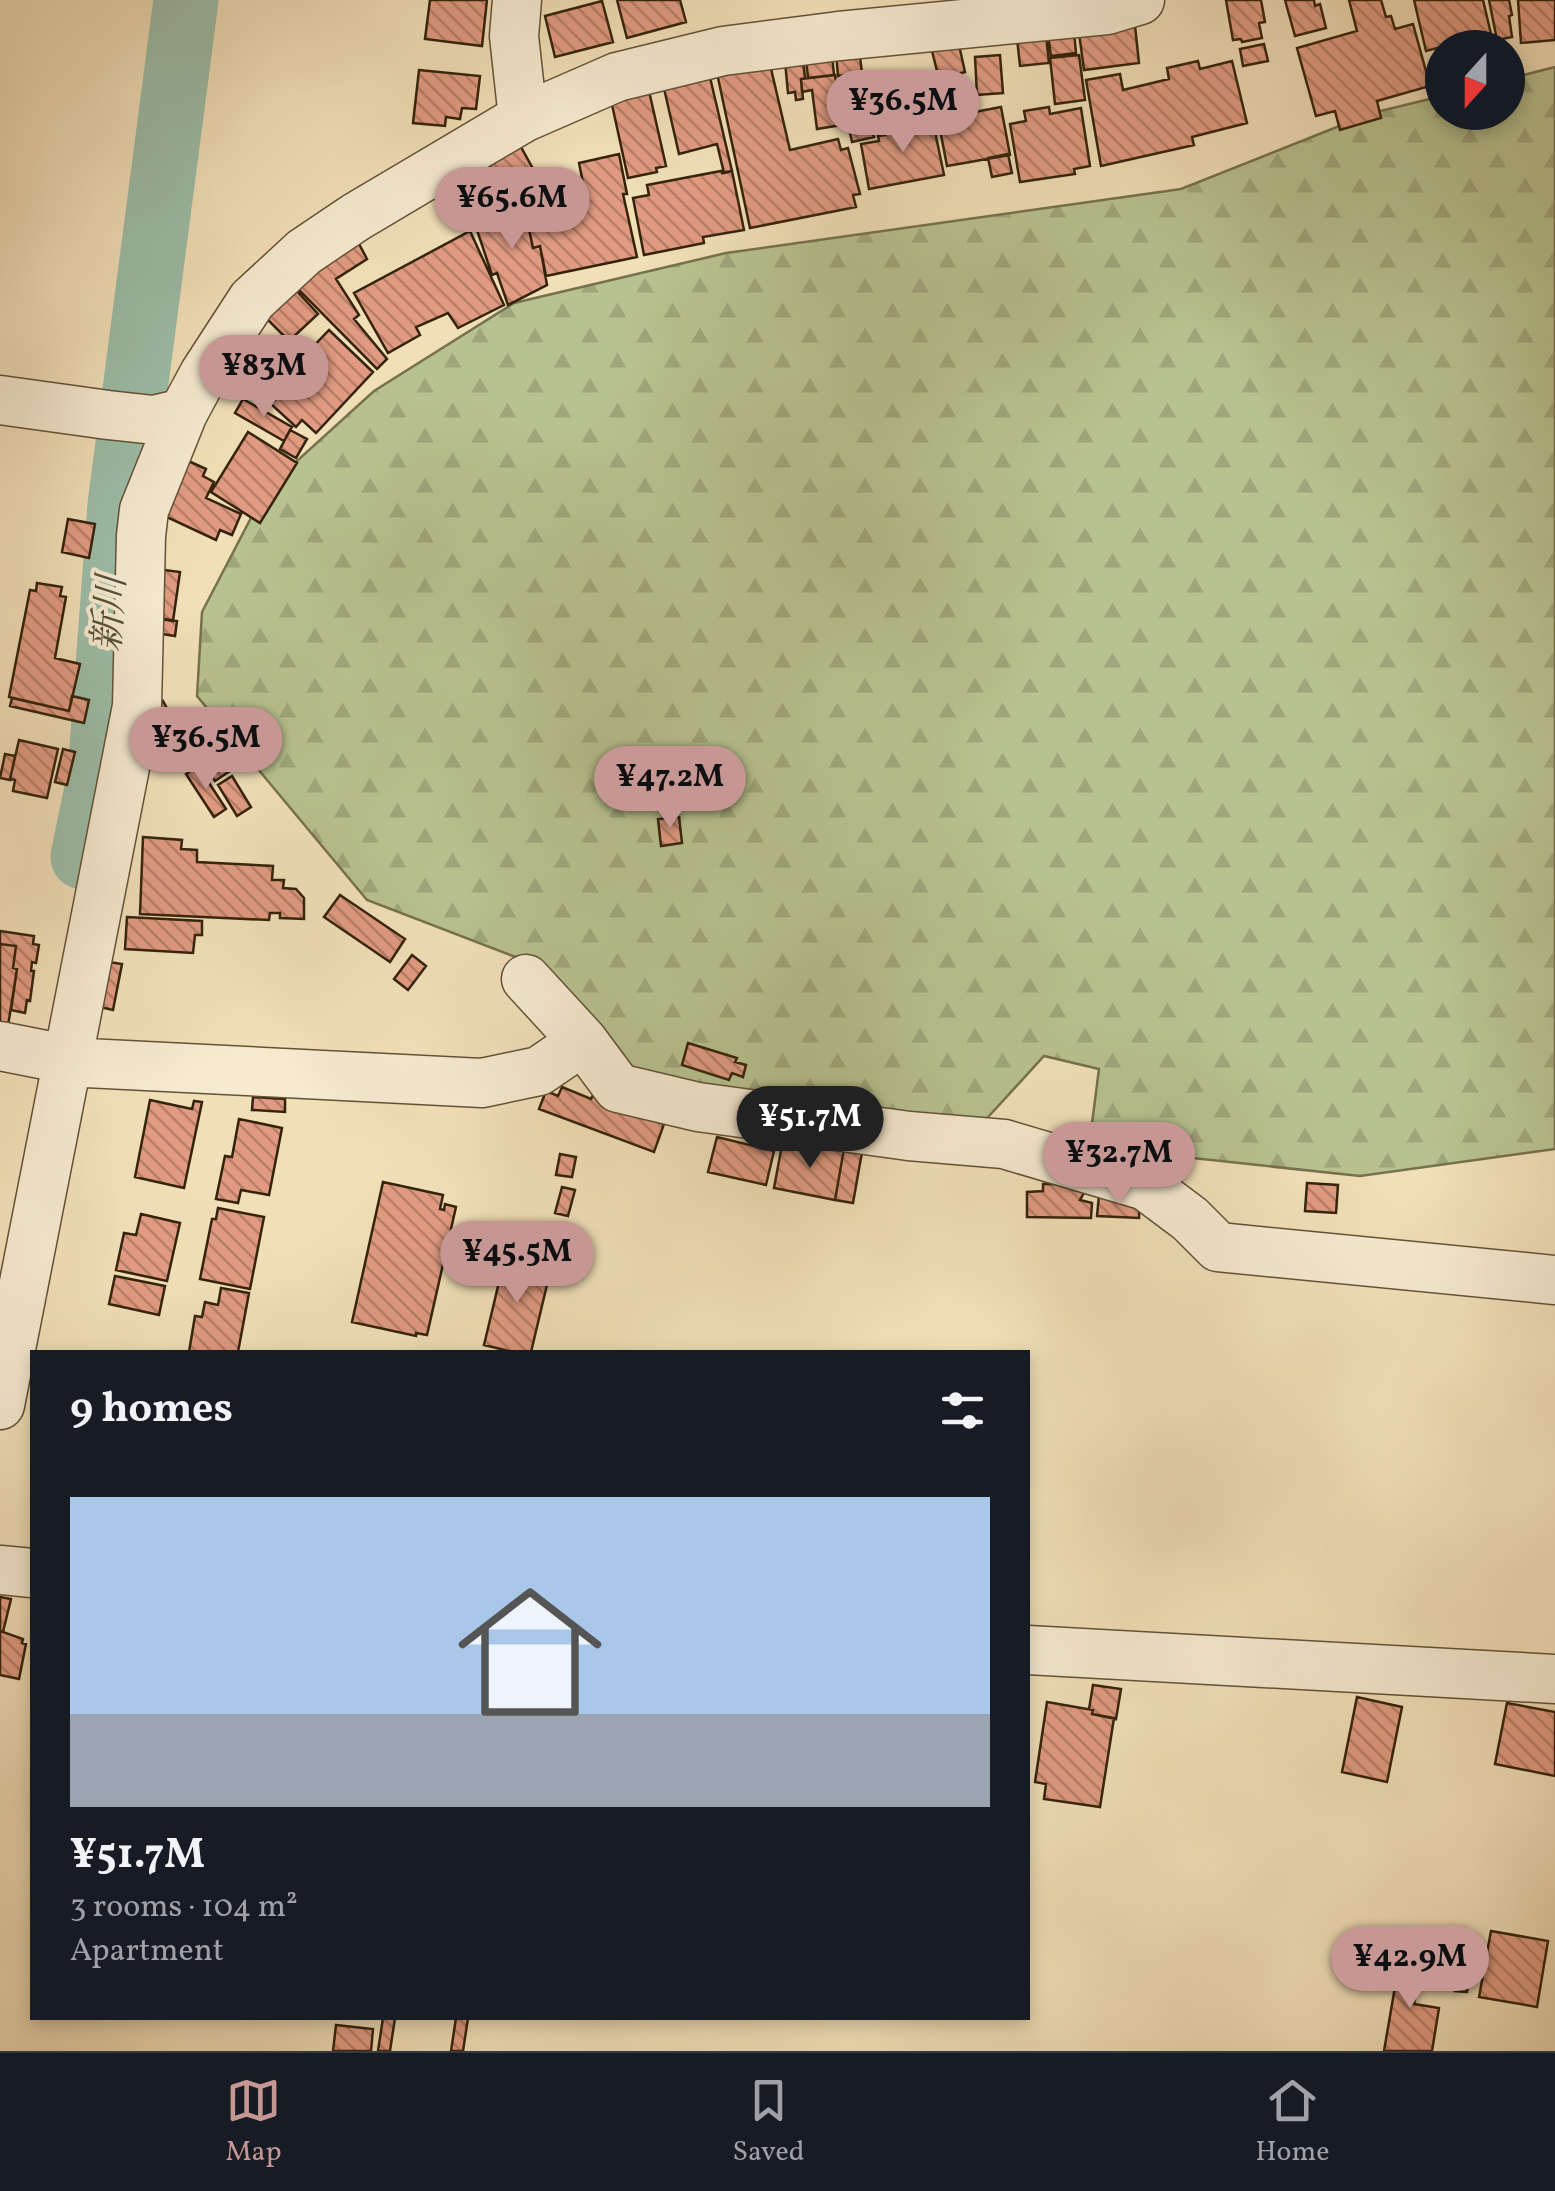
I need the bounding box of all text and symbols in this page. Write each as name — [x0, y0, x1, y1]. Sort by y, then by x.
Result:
north arrow — [1425, 30, 1525, 130]
map controls — [1425, 30, 1525, 130]
pin: ¥36.5M — [822, 70, 984, 155]
text: ¥36.5M — [848, 80, 958, 124]
pin: ¥65.6M — [431, 167, 593, 252]
text: ¥65.6M — [457, 177, 567, 221]
pin: ¥83M — [205, 335, 323, 420]
text: ¥83M — [222, 345, 306, 389]
water label: 新川 — [83, 570, 141, 654]
pin: ¥36.5M — [125, 707, 287, 792]
text: ¥36.5M — [151, 717, 261, 761]
pin: ¥47.2M — [589, 746, 751, 831]
text: ¥47.2M — [616, 756, 724, 800]
pin: ¥51.7M — [729, 1086, 891, 1171]
text: ¥51.7M — [759, 1096, 861, 1140]
pin: ¥32.7M — [1038, 1122, 1200, 1207]
text: ¥32.7M — [1065, 1132, 1173, 1176]
pin: ¥45.5M — [436, 1221, 598, 1306]
text: ¥45.5M — [462, 1231, 572, 1275]
text: 9 homes — [70, 1381, 233, 1440]
icon: filters — [935, 1383, 990, 1438]
icon: home — [440, 1562, 620, 1742]
text: ¥51.7M — [70, 1827, 205, 1886]
text: 3 rooms · 104 m² — [70, 1886, 298, 1930]
pin: ¥42.9M — [1329, 1926, 1491, 2011]
text: Apartment — [70, 1930, 224, 1974]
text: ¥42.9M — [1353, 1936, 1467, 1980]
tab: Map — [225, 2073, 282, 2172]
tab: Saved — [732, 2073, 805, 2172]
tab: Home — [1255, 2073, 1330, 2172]

